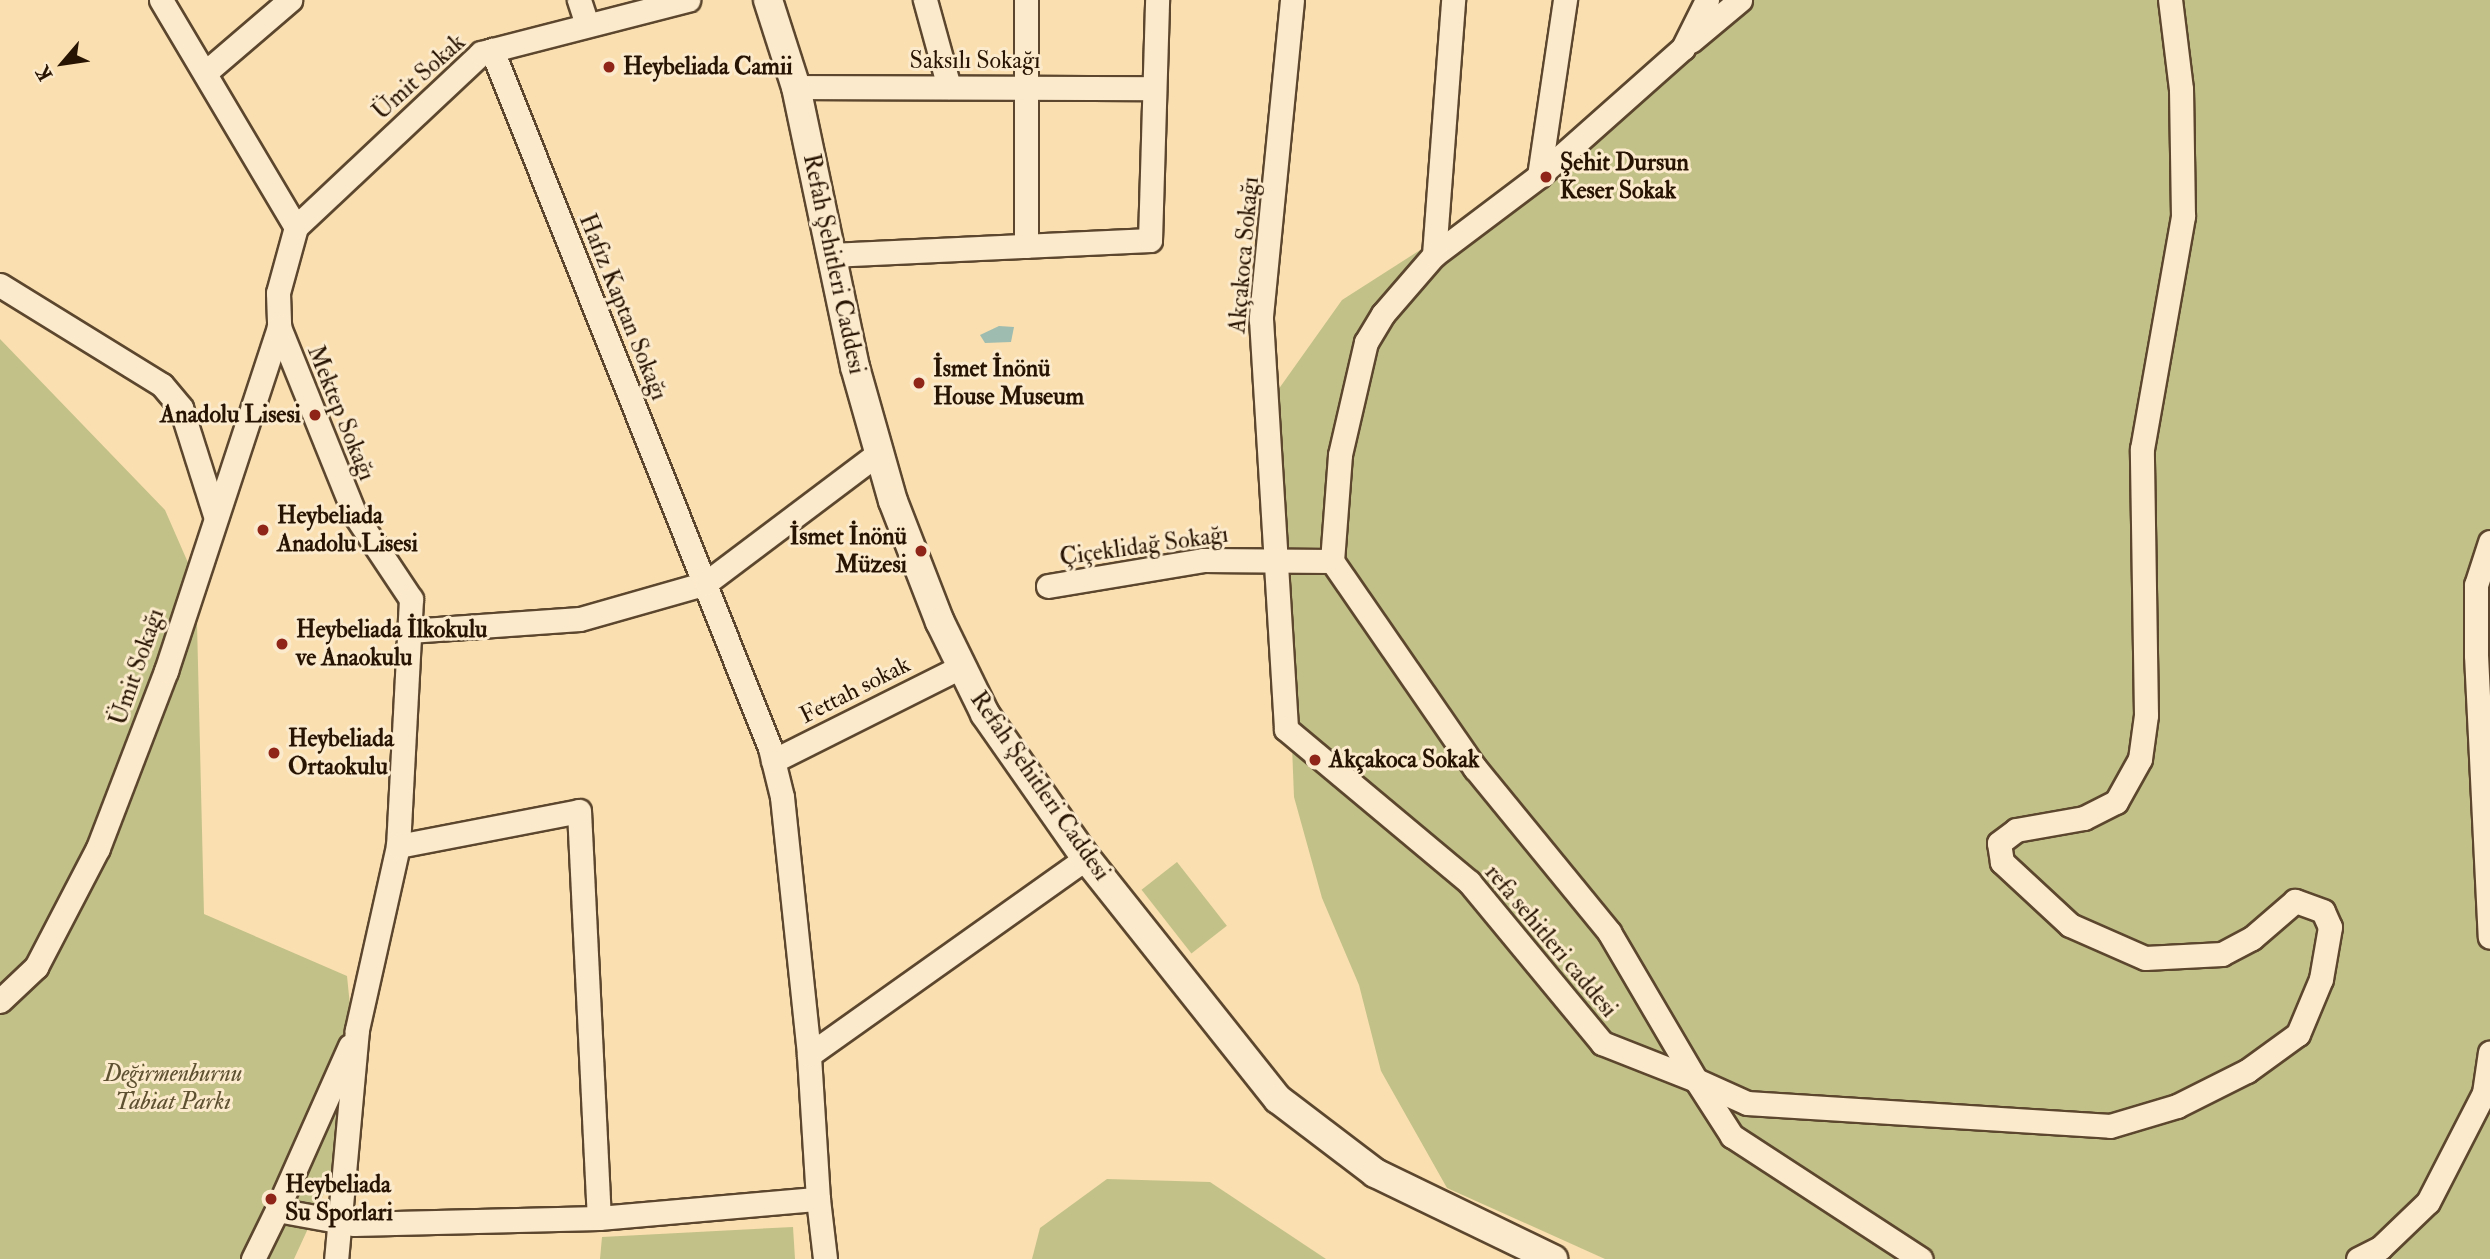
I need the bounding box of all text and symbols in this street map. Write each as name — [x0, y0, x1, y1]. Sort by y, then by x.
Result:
north arrow — [28, 28, 98, 98]
street label: Ümit Sokak — [367, 28, 471, 126]
street label: Saksılı Sokağı — [910, 47, 1040, 75]
place label: Heybeliada Camii — [623, 53, 793, 81]
marker: Heybeliada Camii — [601, 59, 617, 75]
text: K — [31, 62, 58, 85]
place label: Şehit Dursun Keser Sokak — [1560, 149, 1689, 205]
street label: Refah Şehitleri Caddesi — [797, 151, 871, 377]
marker: Şehit Dursun Keser Sokak — [1538, 169, 1554, 185]
street label: Akçakoca Sokağı — [1223, 175, 1265, 335]
street label: Hafız Kaptan Sokağı — [572, 210, 674, 404]
street label: Mektep Sokağı — [301, 341, 381, 485]
place label: İsmet İnönü House Museum — [933, 355, 1084, 411]
marker: İsmet İnönü House Museum — [911, 375, 927, 391]
place label: Anadolu Lisesi — [160, 401, 301, 429]
marker: Anadolu Lisesi — [307, 407, 323, 423]
place label: Heybeliada Anadolu Lisesi — [277, 502, 418, 558]
street label: Çiçeklidağ Sokağı — [1058, 520, 1230, 572]
marker: Heybeliada Anadolu Lisesi — [255, 522, 271, 538]
place label: İsmet İnönü Müzesi — [790, 523, 907, 579]
marker: İsmet İnönü Müzesi — [913, 543, 929, 559]
street label: Ümit Sokağı — [104, 605, 170, 729]
place label: Heybeliada İlkokulu ve Anaokulu — [296, 616, 488, 672]
marker: Heybeliada İlkokulu ve Anaokulu — [274, 636, 290, 652]
street label: Fettah sokak — [795, 650, 915, 730]
street label: Refah Şehitleri Caddesi — [964, 686, 1116, 886]
place label: Heybeliada Ortaokulu — [288, 725, 394, 781]
marker: Heybeliada Ortaokulu — [266, 745, 282, 761]
place label: Akçakoca Sokak — [1329, 746, 1480, 774]
marker: Akçakoca Sokak — [1307, 752, 1323, 768]
street label: refa sehitleri caddesi — [1479, 859, 1623, 1023]
park label: Değirmenburnu Tabiat Parkı — [104, 1060, 242, 1116]
place label: Heybeliada Su Sporlari — [285, 1171, 393, 1227]
marker: Heybeliada Su Sporlari — [263, 1191, 279, 1207]

